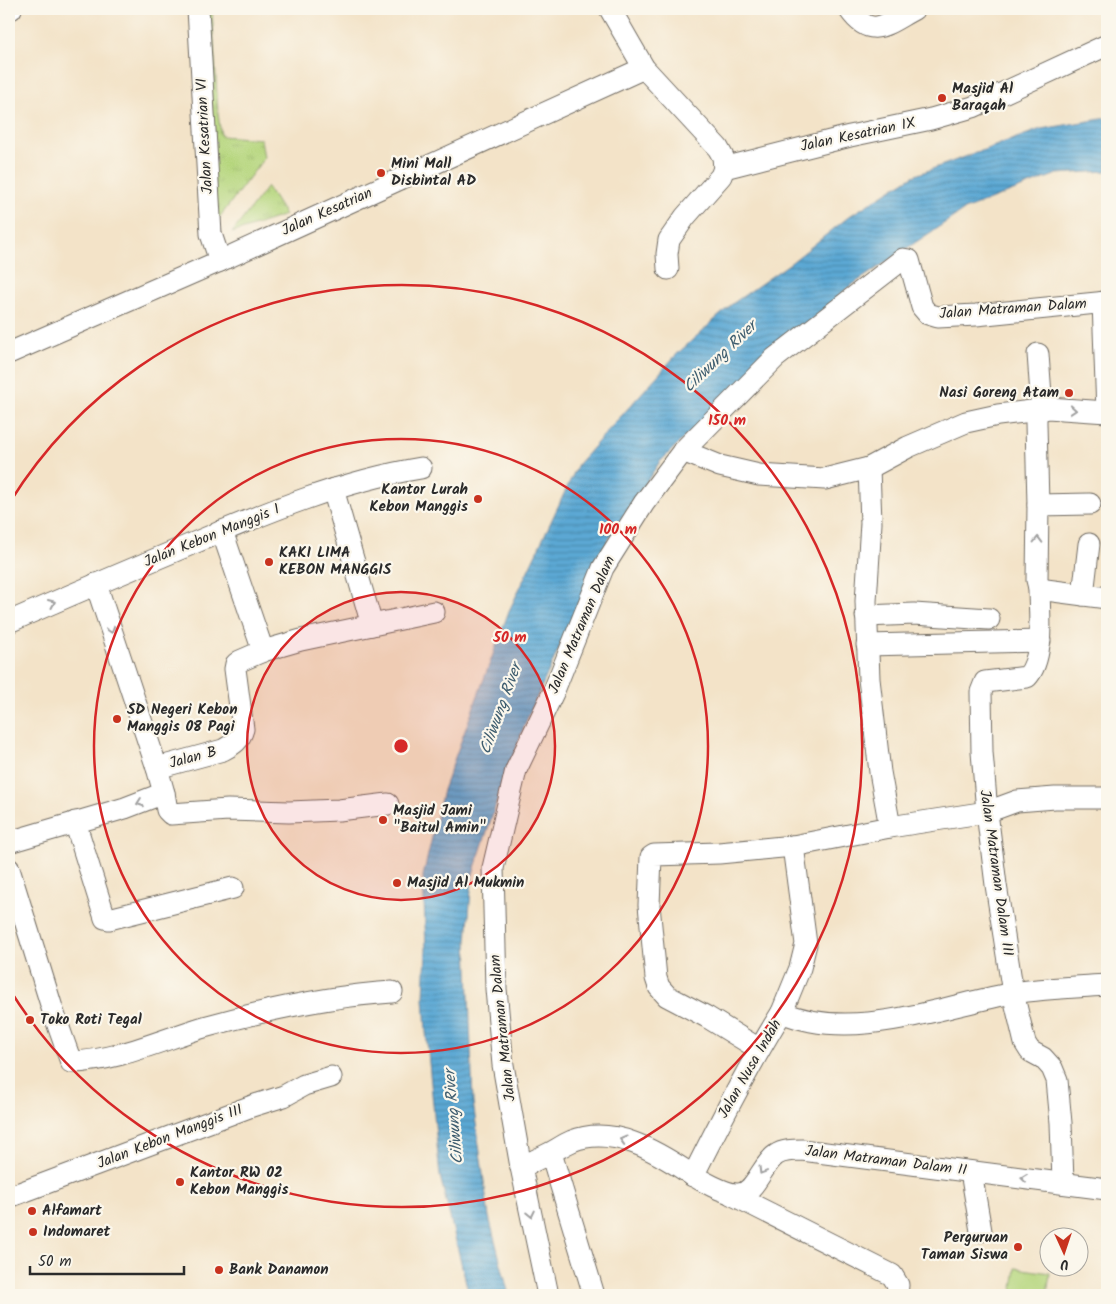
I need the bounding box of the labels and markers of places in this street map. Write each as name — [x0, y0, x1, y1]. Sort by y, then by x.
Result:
place label: Masjid Al Baraqah — [952, 77, 1013, 118]
marker: Masjid Al Baraqah — [936, 92, 948, 104]
place label: Mini Mall Disbintal AD — [391, 152, 476, 193]
marker: Mini Mall Disbintal AD — [375, 167, 387, 179]
place label: Nasi Goreng Atam — [939, 381, 1059, 405]
marker: Nasi Goreng Atam — [1063, 387, 1075, 399]
place label: Kantor Lurah Kebon Manggis — [370, 478, 468, 519]
marker: Kantor Lurah Kebon Manggis — [472, 493, 484, 505]
place label: KAKI LIMA KEBON MANGGIS — [279, 541, 392, 582]
marker: KAKI LIMA KEBON MANGGIS — [263, 556, 275, 568]
place label: SD Negeri Kebon Manggis 08 Pagi — [127, 698, 237, 739]
marker: SD Negeri Kebon Manggis 08 Pagi — [111, 713, 123, 725]
centre of rings — [392, 737, 410, 755]
place label: Masjid Jami "Baitul Amin" — [393, 799, 486, 840]
marker: Masjid Jami "Baitul Amin" — [377, 814, 389, 826]
place label: Masjid Al Mukmin — [407, 871, 524, 895]
marker: Masjid Al Mukmin — [391, 877, 403, 889]
place label: Toko Roti Tegal — [40, 1008, 142, 1032]
marker: Toko Roti Tegal — [24, 1014, 36, 1026]
place label: Kantor RW 02 Kebon Manggis — [190, 1161, 288, 1202]
marker: Kantor RW 02 Kebon Manggis — [174, 1176, 186, 1188]
place label: Alfamart — [42, 1199, 102, 1223]
marker: Alfamart — [26, 1205, 38, 1217]
place label: Indomaret — [43, 1220, 111, 1244]
marker: Indomaret — [27, 1226, 39, 1238]
place label: Perguruan Taman Siswa — [921, 1226, 1008, 1267]
marker: Perguruan Taman Siswa — [1012, 1241, 1024, 1253]
place label: Bank Danamon — [229, 1258, 329, 1282]
marker: Bank Danamon — [213, 1264, 225, 1276]

